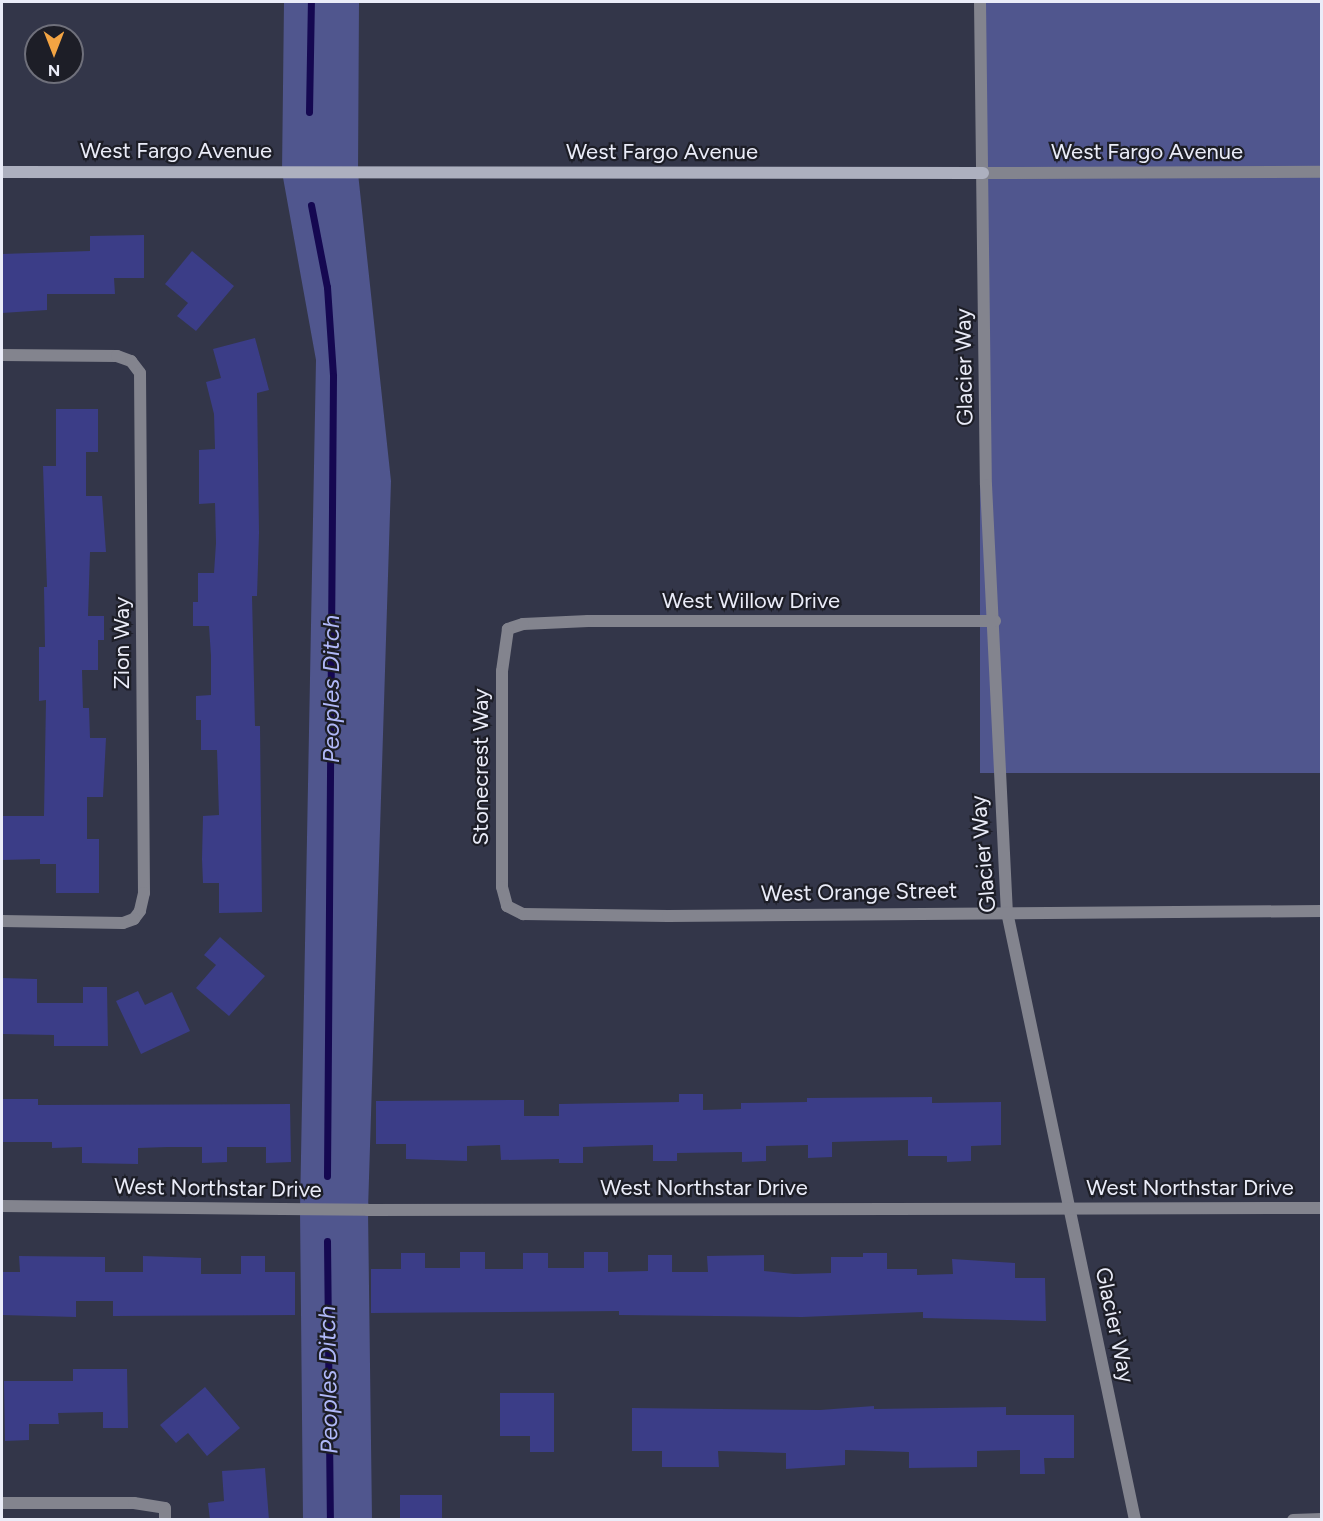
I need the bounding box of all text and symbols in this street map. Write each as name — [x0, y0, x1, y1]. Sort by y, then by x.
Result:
north arrow — [24, 24, 84, 84]
text: N — [48, 61, 60, 80]
street label: West Fargo Avenue — [80, 138, 272, 164]
street label: West Fargo Avenue — [566, 139, 758, 165]
street label: West Fargo Avenue — [1051, 139, 1243, 165]
street label: Glacier Way — [950, 308, 978, 426]
street label: West Willow Drive — [662, 588, 840, 614]
street label: Zion Way — [109, 597, 135, 689]
water label: Peoples Ditch — [317, 615, 345, 763]
street label: Stonecrest Way — [468, 688, 494, 846]
street label: Glacier Way — [965, 794, 1001, 914]
street label: West Orange Street — [761, 877, 957, 907]
street label: West Northstar Drive — [114, 1173, 322, 1203]
street label: West Northstar Drive — [600, 1175, 808, 1201]
street label: West Northstar Drive — [1086, 1175, 1294, 1201]
street label: Glacier Way — [1090, 1265, 1140, 1385]
water label: Peoples Ditch — [312, 1306, 344, 1454]

